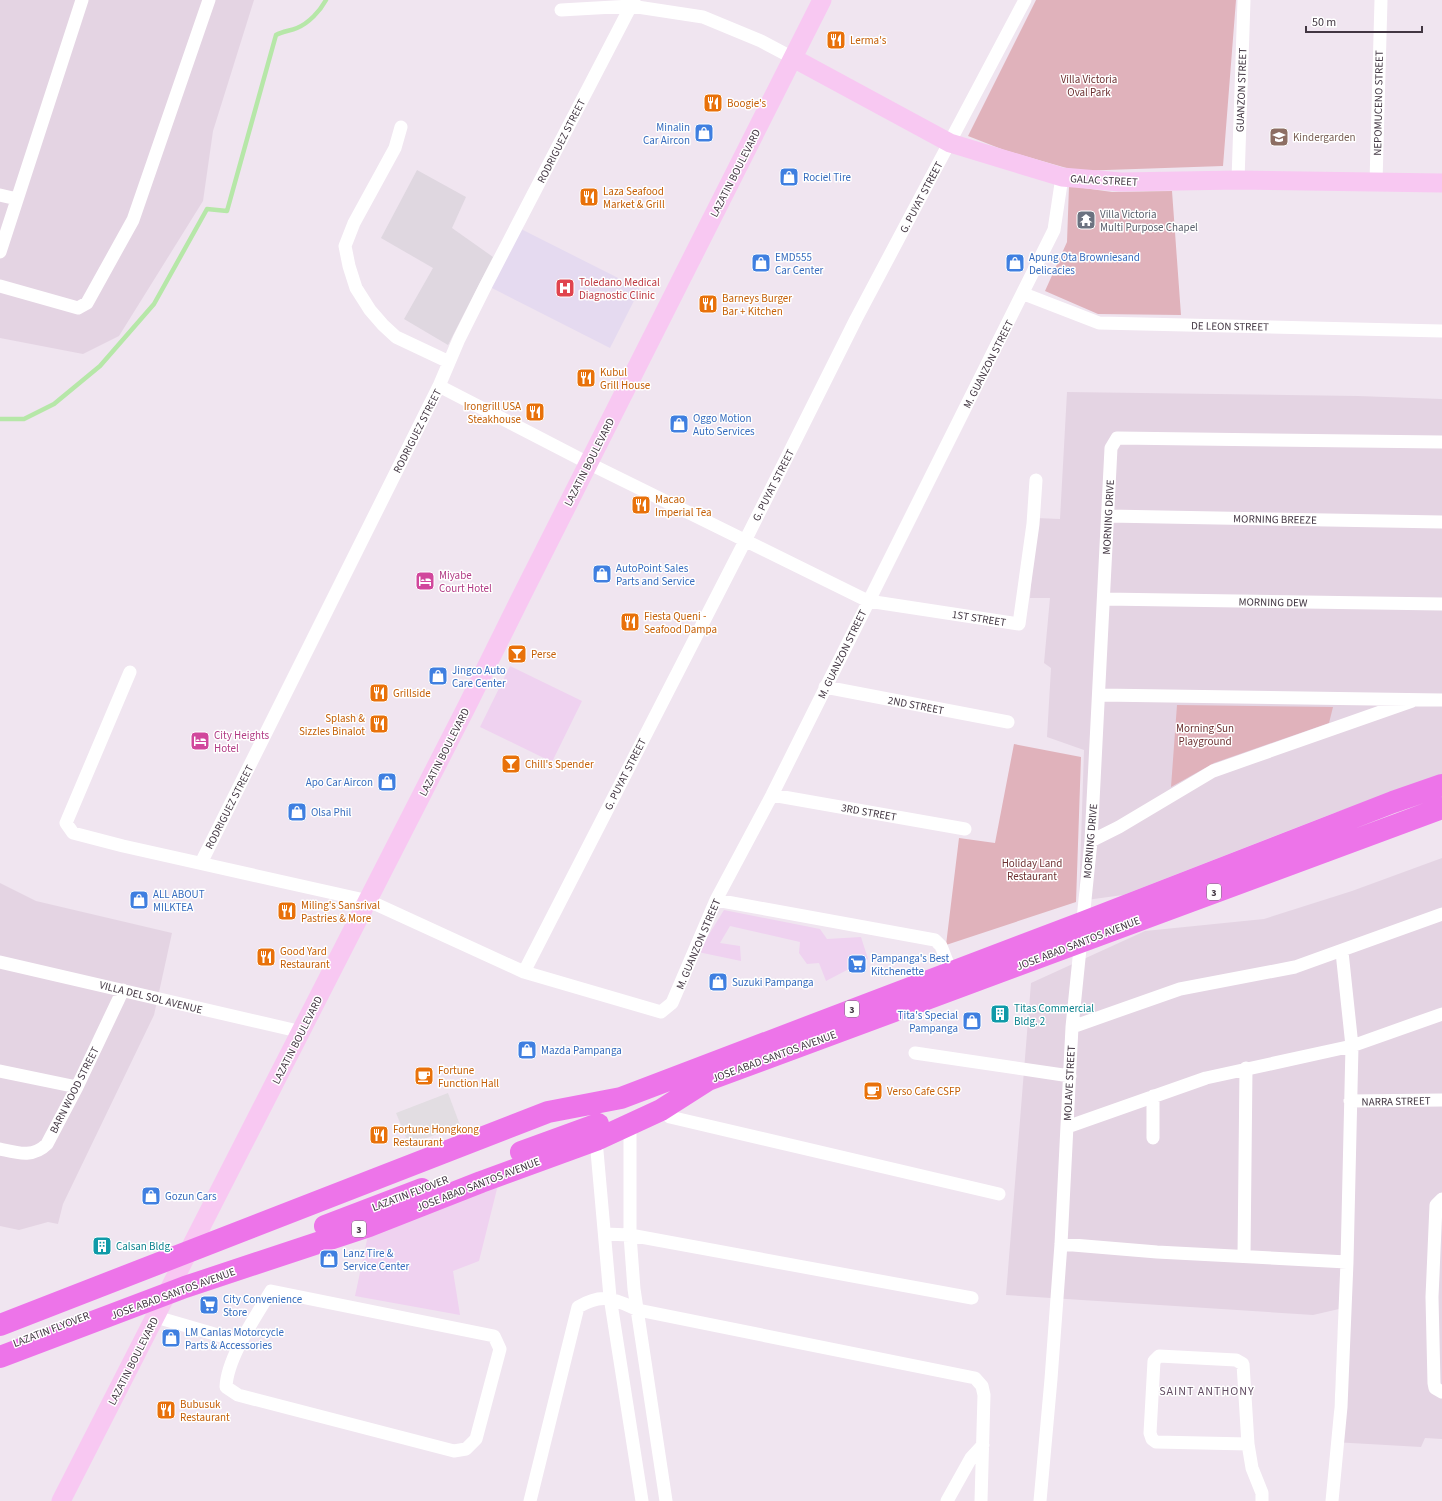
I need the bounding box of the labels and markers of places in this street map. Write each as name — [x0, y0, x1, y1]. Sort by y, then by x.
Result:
restaurant icon: Lerma's — [825, 29, 847, 51]
place label: Lerma's — [850, 33, 887, 48]
restaurant icon: Boogie's — [702, 92, 724, 114]
place label: Boogie's — [727, 96, 767, 111]
place label: Minalin Car Aircon — [643, 120, 690, 148]
shop icon: Minalin Car Aircon — [693, 122, 715, 144]
school or university icon: Kindergarden — [1268, 126, 1290, 148]
place label: Kindergarden — [1293, 130, 1356, 145]
shop icon: Rociel Tire — [778, 166, 800, 188]
place label: Rociel Tire — [803, 170, 852, 185]
place label: Laza Seafood Market & Grill — [603, 184, 665, 212]
restaurant icon: Laza Seafood Market & Grill — [578, 186, 600, 208]
place label: Villa Victoria Multi Purpose Chapel — [1100, 207, 1198, 235]
temple icon: Villa Victoria Multi Purpose Chapel — [1075, 209, 1097, 231]
place label: EMD555 Car Center — [775, 250, 824, 278]
place label: Apung Ota Browniesand Delicacies — [1029, 250, 1140, 278]
shop icon: EMD555 Car Center — [750, 252, 772, 274]
shop icon: Apung Ota Browniesand Delicacies — [1004, 252, 1026, 274]
place label: Toledano Medical Diagnostic Clinic — [579, 275, 660, 303]
hospital icon: Toledano Medical Diagnostic Clinic — [554, 277, 576, 299]
place label: Barneys Burger Bar + Kitchen — [722, 291, 792, 319]
restaurant icon: Barneys Burger Bar + Kitchen — [697, 293, 719, 315]
place label: Kubul Grill House — [600, 365, 651, 393]
restaurant icon: Kubul Grill House — [575, 367, 597, 389]
place label: Irongrill USA Steakhouse — [464, 399, 522, 427]
restaurant icon: Irongrill USA Steakhouse — [524, 401, 546, 423]
place label: Oggo Motion Auto Services — [693, 411, 755, 439]
shop icon: Oggo Motion Auto Services — [668, 413, 690, 435]
place label: Macao Imperial Tea — [655, 492, 712, 520]
restaurant icon: Macao Imperial Tea — [630, 494, 652, 516]
place label: AutoPoint Sales Parts and Service — [616, 561, 695, 589]
shop icon: AutoPoint Sales Parts and Service — [591, 563, 613, 585]
place label: Miyabe Court Hotel — [439, 568, 492, 596]
hotel icon: Miyabe Court Hotel — [414, 570, 436, 592]
place label: Fiesta Queni - Seafood Dampa — [644, 609, 717, 637]
restaurant icon: Fiesta Queni - Seafood Dampa — [619, 611, 641, 633]
bar icon: Perse — [506, 643, 528, 665]
place label: Perse — [531, 647, 557, 662]
place label: Jingco Auto Care Center — [452, 663, 506, 691]
shop icon: Jingco Auto Care Center — [427, 665, 449, 687]
restaurant icon: Grillside — [368, 682, 390, 704]
place label: Grillside — [393, 686, 431, 701]
place label: Splash & Sizzles Binalot — [299, 711, 365, 739]
restaurant icon: Splash & Sizzles Binalot — [368, 713, 390, 735]
place label: City Heights Hotel — [214, 728, 270, 756]
hotel icon: City Heights Hotel — [189, 730, 211, 752]
bar icon: Chill's Spender — [500, 753, 522, 775]
place label: Chill's Spender — [525, 757, 594, 772]
shop icon: Apo Car Aircon — [376, 771, 398, 793]
place label: Apo Car Aircon — [306, 775, 373, 790]
shop icon: Olsa Phil — [286, 801, 308, 823]
place label: Olsa Phil — [311, 805, 351, 820]
place label: ALL ABOUT MILKTEA — [153, 887, 205, 915]
shop icon: ALL ABOUT MILKTEA — [128, 889, 150, 911]
place label: Miling's Sansrival Pastries & More — [301, 898, 380, 926]
restaurant icon: Miling's Sansrival Pastries & More — [276, 900, 298, 922]
place label: Good Yard Restaurant — [280, 944, 330, 972]
restaurant icon: Good Yard Restaurant — [255, 946, 277, 968]
place label: Pampanga's Best Kitchenette — [871, 951, 949, 979]
supermarket icon: Pampanga's Best Kitchenette — [846, 953, 868, 975]
shop icon: Suzuki Pampanga — [707, 971, 729, 993]
place label: Suzuki Pampanga — [732, 975, 814, 990]
place label: Titas Commercial Bldg. 2 — [1014, 1001, 1094, 1029]
building icon: Titas Commercial Bldg. 2 — [989, 1003, 1011, 1025]
place label: Tita's Special Pampanga — [898, 1008, 958, 1036]
shop icon: Tita's Special Pampanga — [961, 1010, 983, 1032]
shop icon: Mazda Pampanga — [516, 1039, 538, 1061]
place label: Mazda Pampanga — [541, 1043, 622, 1058]
place label: Fortune Function Hall — [438, 1063, 499, 1091]
cafe icon: Fortune Function Hall — [413, 1065, 435, 1087]
cafe icon: Verso Cafe CSFP — [862, 1080, 884, 1102]
place label: Verso Cafe CSFP — [887, 1084, 961, 1099]
place label: Fortune Hongkong Restaurant — [393, 1122, 479, 1150]
restaurant icon: Fortune Hongkong Restaurant — [368, 1124, 390, 1146]
shop icon: Gozun Cars — [140, 1185, 162, 1207]
place label: Gozun Cars — [165, 1189, 217, 1204]
building icon: Calsan Bldg. — [91, 1235, 113, 1257]
place label: Calsan Bldg. — [116, 1239, 173, 1254]
place label: Lanz Tire & Service Center — [343, 1246, 409, 1274]
shop icon: Lanz Tire & Service Center — [318, 1248, 340, 1270]
place label: City Convenience Store — [223, 1292, 303, 1320]
supermarket icon: City Convenience Store — [198, 1294, 220, 1316]
place label: LM Canlas Motorcycle Parts & Accessories — [185, 1325, 285, 1353]
shop icon: LM Canlas Motorcycle Parts & Accessories — [160, 1327, 182, 1349]
place label: Bubusuk Restaurant — [180, 1397, 230, 1425]
restaurant icon: Bubusuk Restaurant — [155, 1399, 177, 1421]

